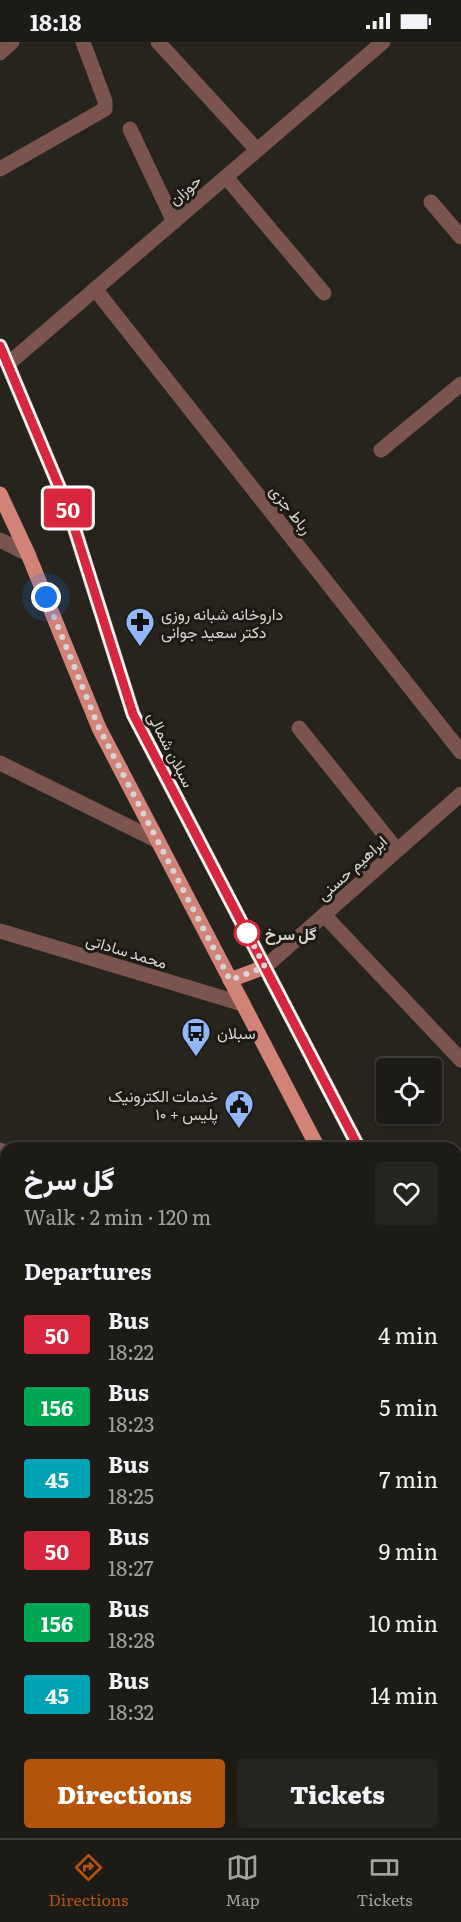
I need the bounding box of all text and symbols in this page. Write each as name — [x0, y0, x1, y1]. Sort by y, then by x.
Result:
text: 18:18 — [30, 5, 81, 38]
street label: حوزان — [162, 168, 206, 210]
street label: رباط جزی — [265, 479, 319, 539]
line badge: 50 — [41, 488, 95, 528]
text: 50 — [56, 493, 80, 524]
your location — [31, 582, 61, 612]
place label: داروخانه شبانه روزی دکتر سعید جوانی — [161, 601, 283, 643]
pharmacy icon: داروخانه شبانه روزی دکتر سعید جوانی — [124, 606, 156, 648]
street label: سبلان شمالی — [143, 707, 201, 791]
street label: ابراهیم حسنی — [310, 829, 392, 905]
marker: گل سرخ — [234, 920, 260, 946]
place label: گل سرخ — [265, 921, 316, 945]
street label: محمد ساداتی — [83, 926, 171, 974]
bus stop icon: سبلان — [180, 1016, 212, 1058]
place label: سبلان — [217, 1020, 256, 1044]
map controls — [376, 1058, 442, 1124]
button: locate — [376, 1058, 442, 1124]
place label: خدمات الکترونیک پلیس + ۱۰ — [108, 1083, 218, 1126]
public building icon: خدمات الکترونیک پلیس + ۱۰ — [223, 1088, 255, 1130]
text: گل سرخ — [24, 1157, 115, 1199]
button: heart — [375, 1162, 438, 1225]
text: Walk · 2 min · 120 m — [24, 1201, 211, 1231]
text: Departures — [24, 1254, 151, 1287]
text: Bus — [108, 1303, 149, 1336]
text: 4 min — [378, 1318, 438, 1351]
text: 50 — [45, 1319, 69, 1350]
text: 18:22 — [108, 1336, 154, 1366]
text: Bus — [108, 1375, 149, 1408]
text: 5 min — [379, 1390, 438, 1423]
text: 156 — [41, 1391, 73, 1422]
text: 18:23 — [108, 1408, 155, 1438]
text: Bus — [108, 1447, 149, 1480]
text: 7 min — [379, 1462, 438, 1495]
text: 45 — [45, 1463, 69, 1494]
text: 18:25 — [108, 1480, 154, 1510]
text: Bus — [108, 1519, 149, 1552]
text: 9 min — [379, 1534, 438, 1567]
text: 50 — [45, 1535, 69, 1566]
text: 18:27 — [108, 1552, 154, 1582]
text: Bus — [108, 1591, 149, 1624]
text: 10 min — [369, 1606, 438, 1639]
text: 156 — [41, 1607, 73, 1638]
text: 18:28 — [108, 1624, 155, 1654]
text: Bus — [108, 1663, 149, 1696]
text: 14 min — [370, 1678, 438, 1711]
text: 45 — [45, 1679, 69, 1710]
text: 18:32 — [108, 1696, 154, 1726]
button: Directions — [24, 1759, 225, 1828]
button: Tickets — [237, 1759, 438, 1828]
tab: Directions — [49, 1851, 128, 1911]
tab: Map — [225, 1851, 260, 1911]
tab: Tickets — [357, 1851, 412, 1911]

